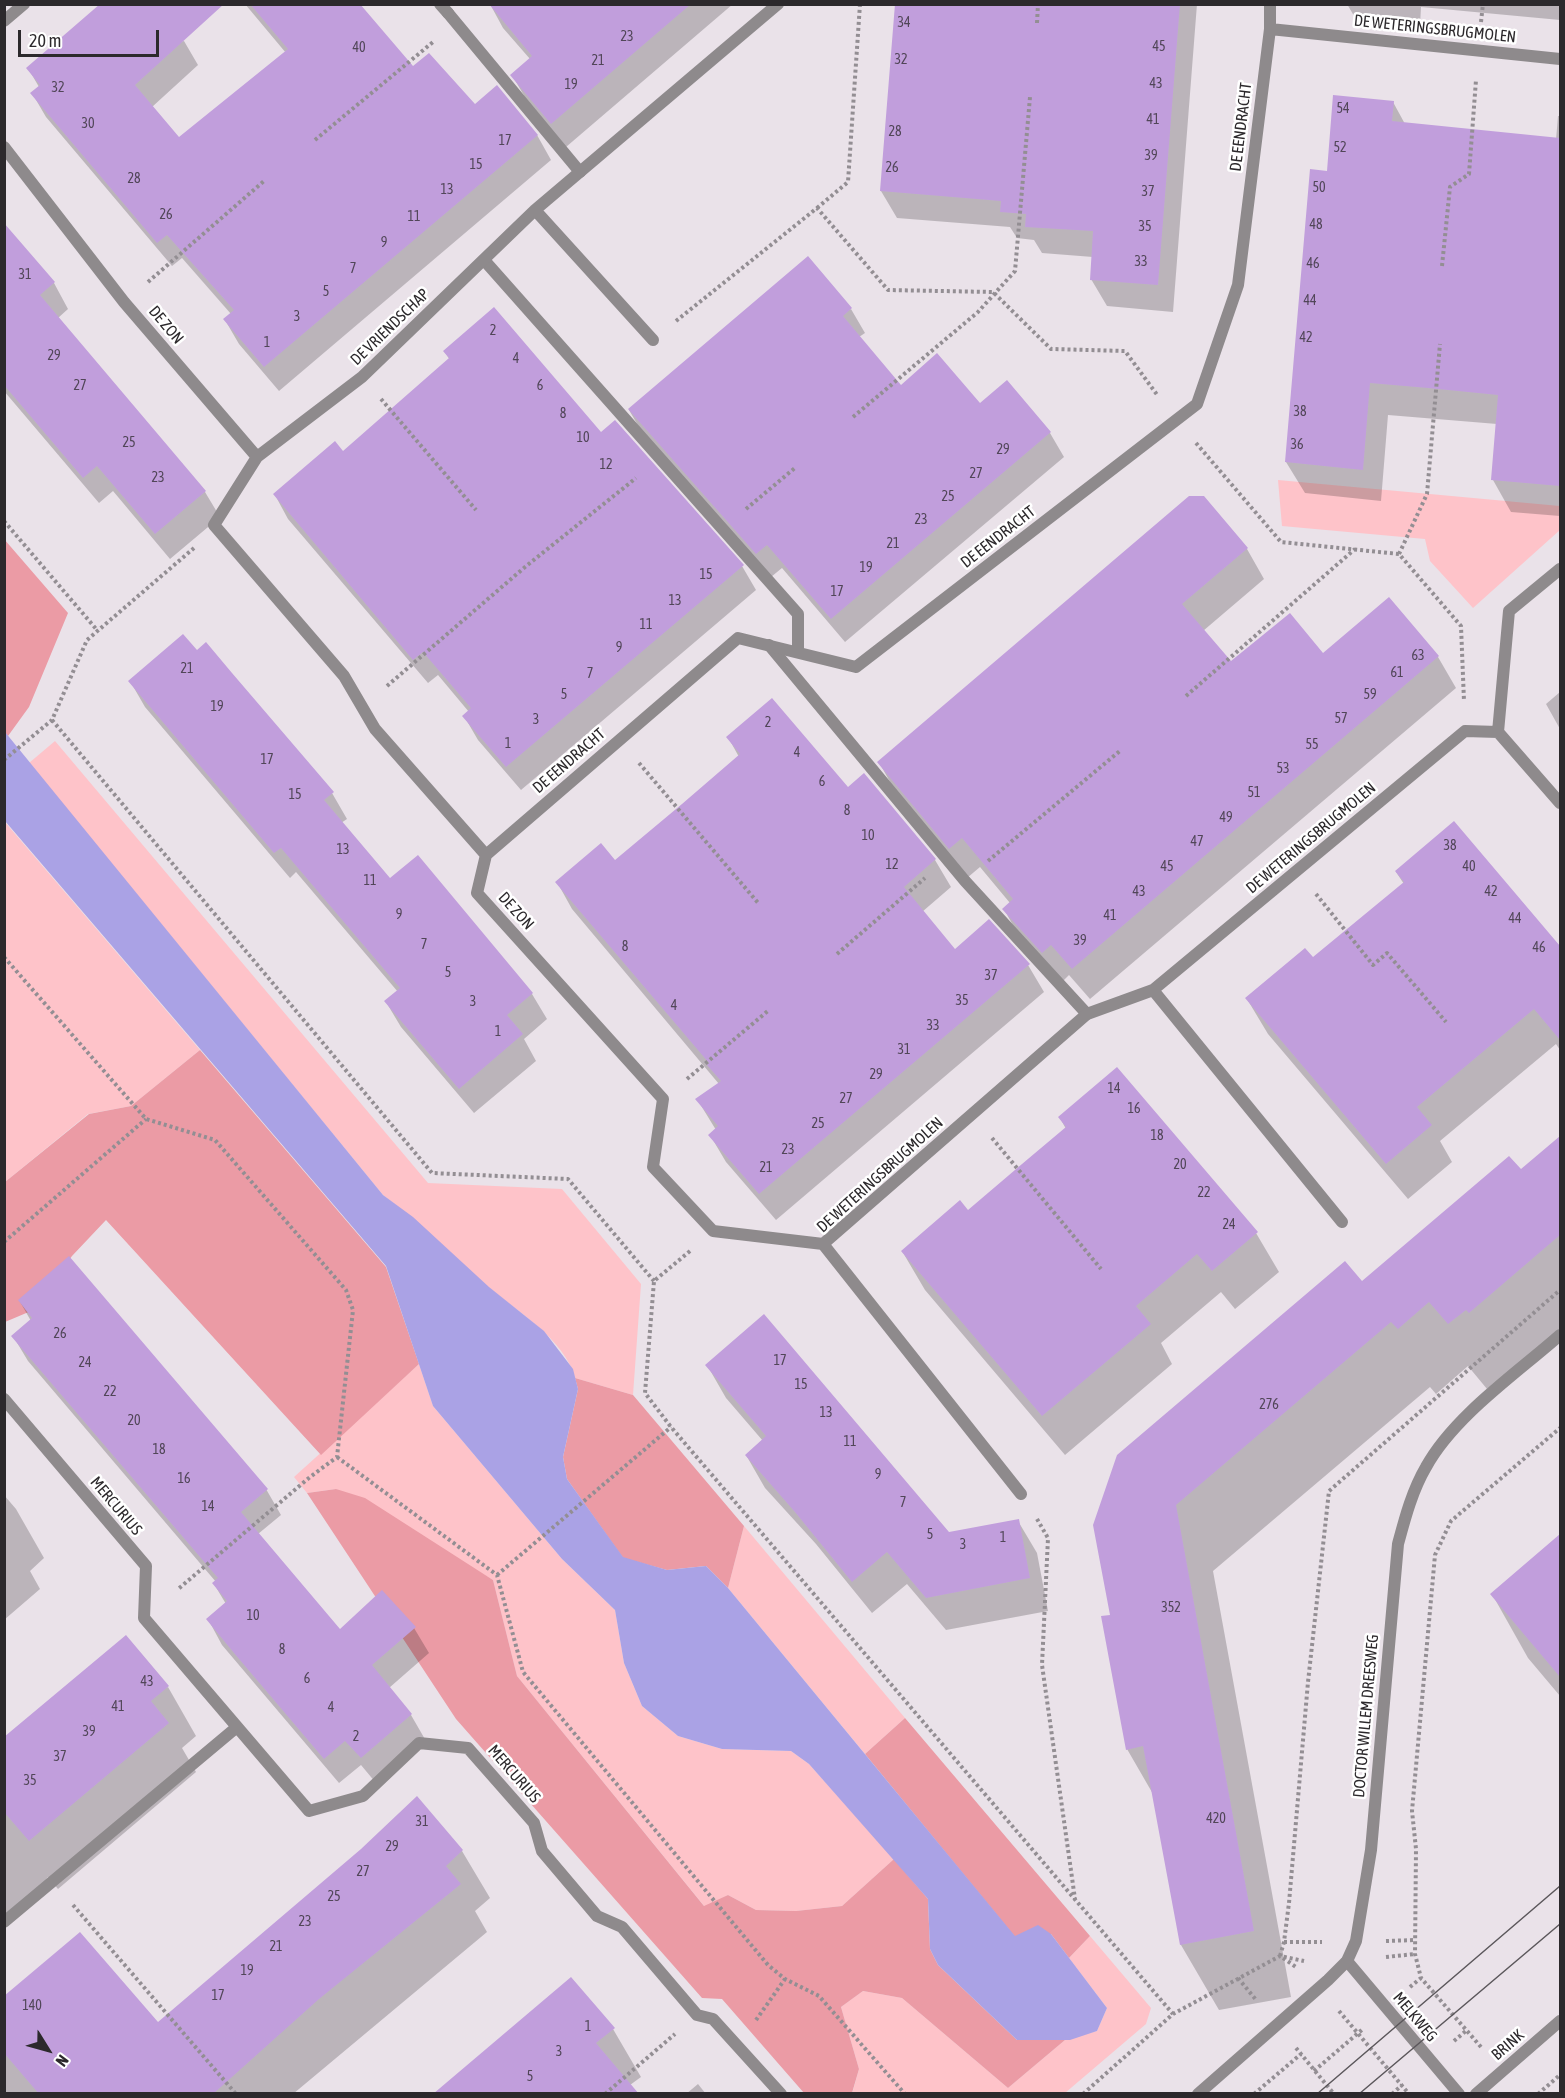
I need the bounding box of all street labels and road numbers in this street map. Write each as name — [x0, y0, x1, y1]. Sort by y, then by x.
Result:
street label: DE WETERINGSBRUGMOLEN — [1353, 11, 1517, 47]
street label: DE EENDRACHT — [1226, 81, 1256, 173]
street label: DE VRIENDSCHAP — [347, 285, 433, 369]
street label: DE ZON — [145, 302, 187, 348]
street label: DE EENDRACHT — [957, 502, 1039, 572]
street label: DE EENDRACHT — [529, 724, 609, 798]
street label: DE WETERINGSBRUGMOLEN — [1242, 778, 1380, 898]
street label: DE ZON — [494, 888, 538, 934]
street label: DE WETERINGSBRUGMOLEN — [813, 1113, 947, 1237]
street label: MERCURIUS — [86, 1473, 146, 1539]
street label: DOCTOR WILLEM DREESWEG — [1349, 1634, 1383, 1798]
street label: MERCURIUS — [484, 1741, 544, 1807]
street label: MELKWEG — [1389, 1988, 1441, 2046]
street label: BRINK — [1488, 2026, 1528, 2064]

